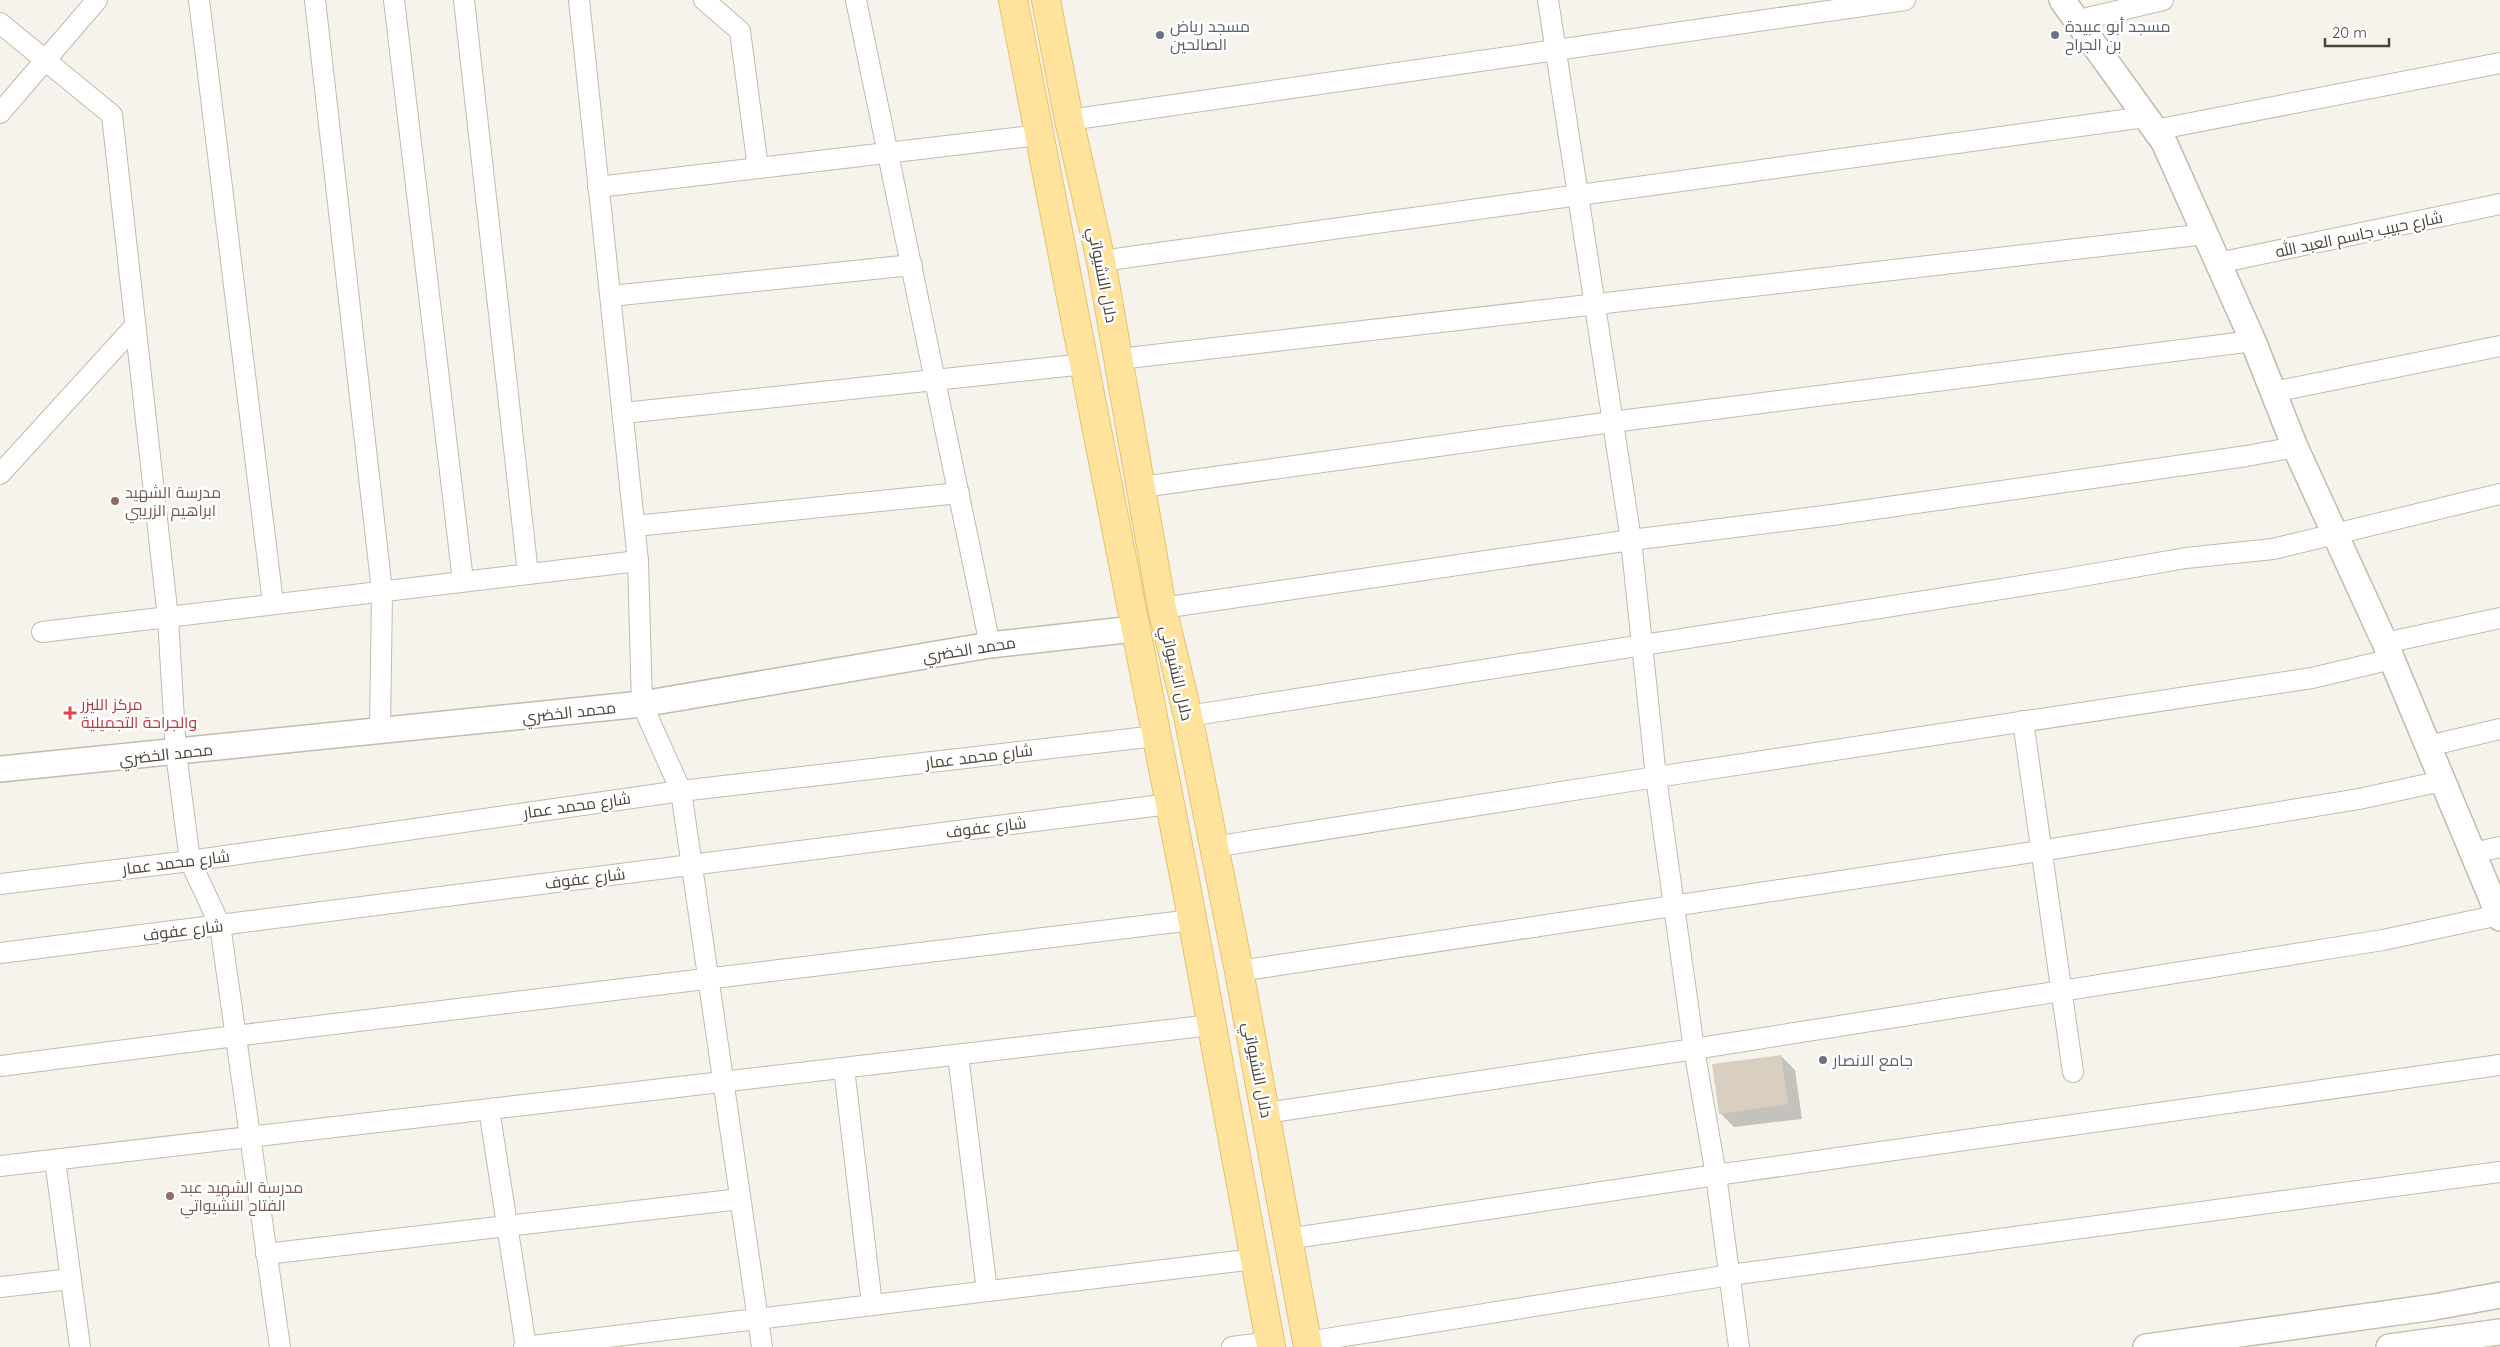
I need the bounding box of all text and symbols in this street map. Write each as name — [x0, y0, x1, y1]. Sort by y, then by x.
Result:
scale bar — [2325, 15, 2389, 47]
place label: مسجد رياض الصالحين — [1170, 16, 1250, 55]
place label: مسجد أبو عبيدة بن الجراح — [2065, 16, 2171, 56]
text: 20 m — [2332, 23, 2367, 42]
marker: مسجد رياض الصالحين — [1154, 29, 1166, 41]
marker: مسجد أبو عبيدة بن الجراح — [2049, 29, 2061, 41]
street label: شارع حبيب جاسم العبد الله — [2274, 206, 2445, 263]
street label: دلال النشيواتي — [1080, 226, 1122, 325]
place label: مدرسة الشهيد ابراهيم الزريبي — [125, 482, 221, 524]
marker: مدرسة الشهيد ابراهيم الزريبي — [109, 495, 121, 507]
street label: دلال النشيواتي — [1152, 624, 1198, 723]
street label: محمد الخضري — [921, 632, 1018, 670]
place label: مركز الليزر والجراحة التجميلية — [80, 694, 197, 732]
street label: محمد الخضري — [521, 697, 617, 731]
marker: مركز الليزر والجراحة التجميلية — [63, 706, 77, 720]
street label: محمد الخضري — [118, 739, 214, 773]
street label: شارع محمد عمار — [923, 739, 1034, 775]
street label: شارع محمد عمار — [521, 788, 632, 825]
street label: شارع عفوف — [945, 812, 1028, 844]
street label: شارع محمد عمار — [120, 845, 231, 881]
street label: شارع عفوف — [544, 863, 627, 895]
street label: شارع عفوف — [142, 915, 225, 947]
street label: دلال النشيواتي — [1235, 1021, 1277, 1120]
place label: جامع الانصار — [1832, 1050, 1913, 1072]
marker: جامع الانصار — [1817, 1054, 1829, 1066]
place label: مدرسة الشهيد عبد الفتاح النشيواتي — [180, 1177, 303, 1219]
marker: مدرسة الشهيد عبد الفتاح النشيواتي — [164, 1190, 176, 1202]

